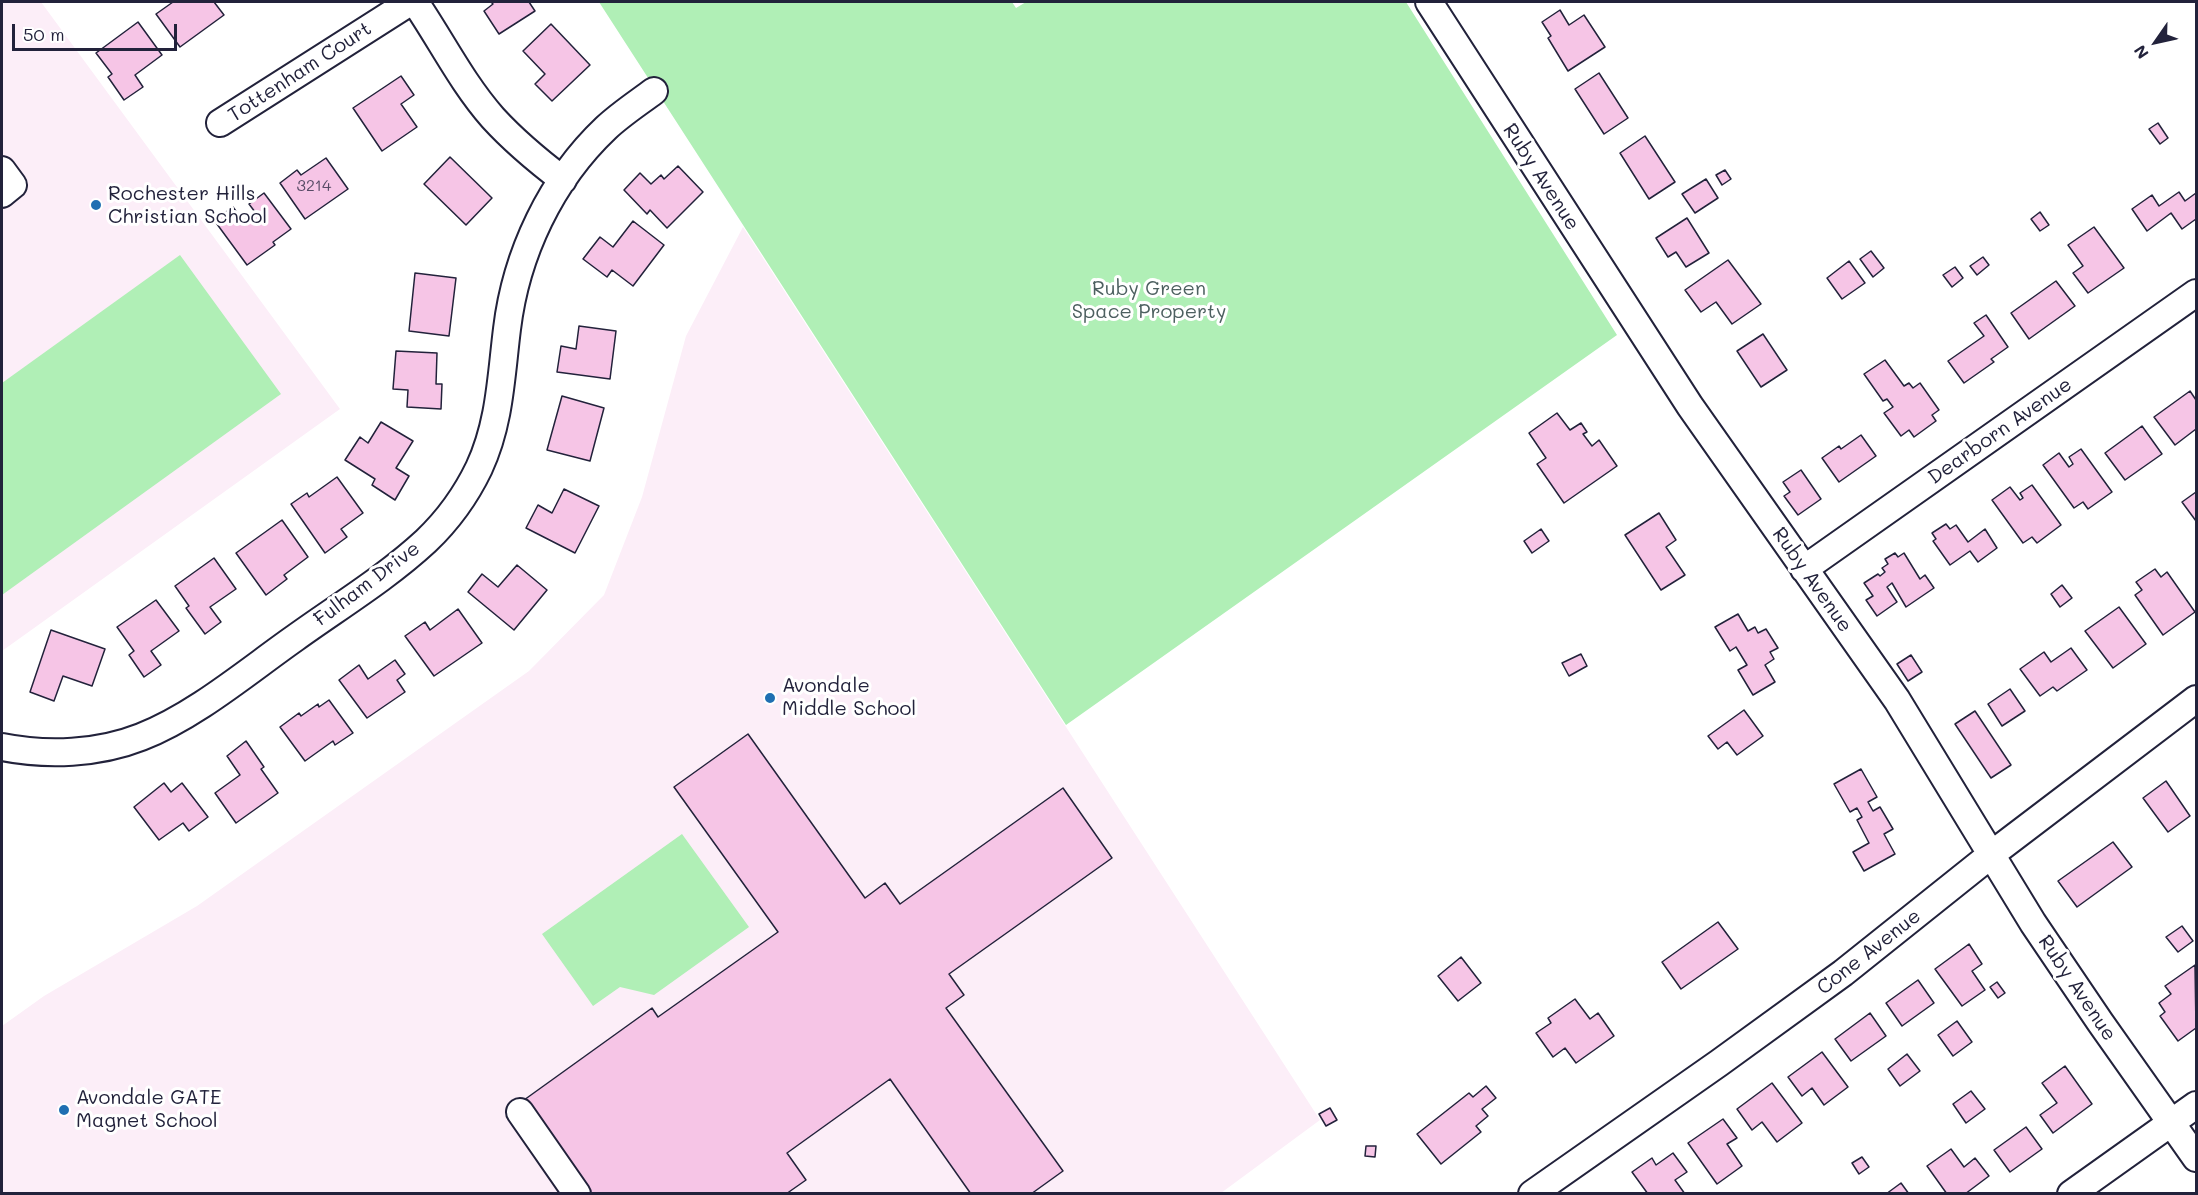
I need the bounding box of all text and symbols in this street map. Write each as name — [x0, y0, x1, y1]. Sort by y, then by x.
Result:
scale bar — [15, 12, 180, 50]
north arrow — [2126, 12, 2186, 72]
street label: Tottenham Court — [224, 17, 376, 127]
text: 50 m — [23, 22, 65, 46]
text: N — [2129, 41, 2153, 63]
street label: Ruby Avenue — [1498, 119, 1584, 235]
house number: 3214 — [297, 176, 331, 196]
place label: Rochester Hills Christian School — [108, 182, 267, 229]
marker: Rochester Hills Christian School — [89, 198, 103, 212]
park label: Ruby Green Space Property — [1072, 277, 1226, 324]
street label: Dearborn Avenue — [1924, 372, 2076, 490]
street label: Ruby Avenue — [1767, 523, 1857, 637]
street label: Fulham Drive — [309, 536, 425, 632]
place label: Avondale Middle School — [782, 674, 916, 721]
marker: Avondale Middle School — [763, 691, 777, 705]
street label: Cone Avenue — [1812, 904, 1926, 1000]
street label: Ruby Avenue — [2033, 930, 2121, 1046]
place label: Avondale GATE Magnet School — [76, 1086, 222, 1133]
marker: Avondale GATE Magnet School — [57, 1103, 71, 1117]

